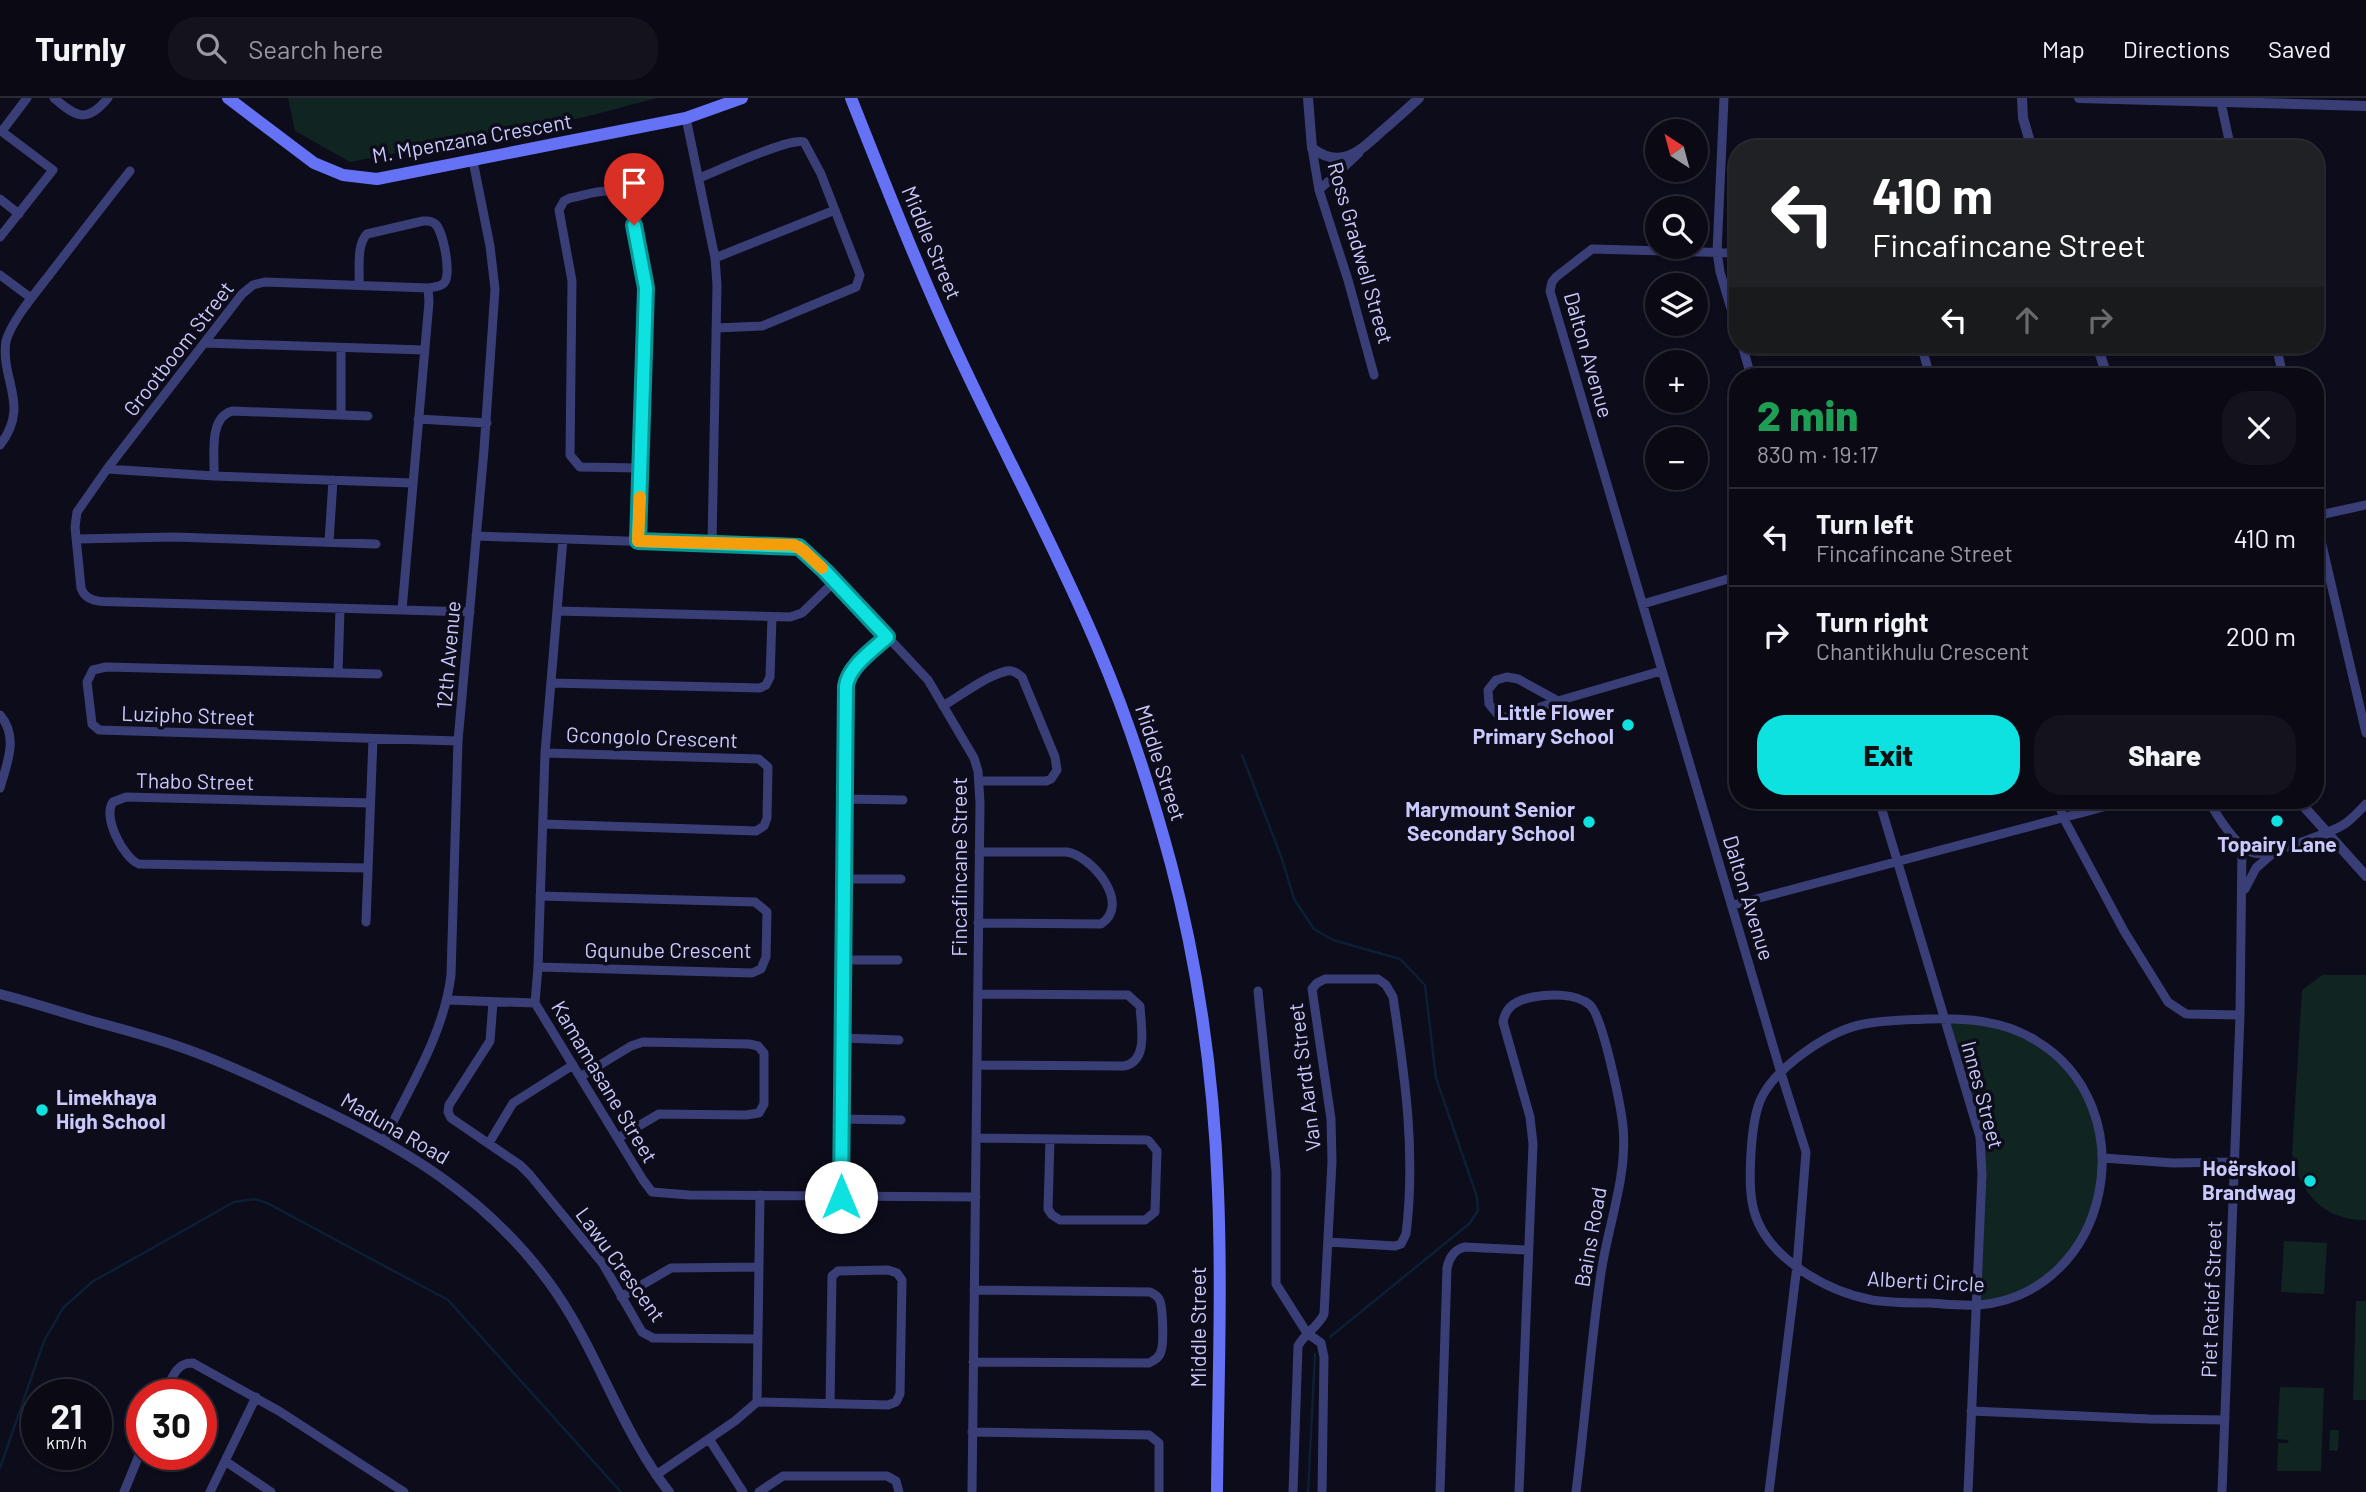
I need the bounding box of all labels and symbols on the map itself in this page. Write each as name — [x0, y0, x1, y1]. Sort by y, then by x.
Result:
street label: M. Mpenzana Crescent — [370, 108, 574, 167]
north arrow — [1645, 119, 1708, 182]
pin — [604, 153, 664, 225]
street label: Ross Gradwell Street — [1323, 159, 1399, 346]
street label: Middle Street — [897, 182, 967, 303]
street label: Grootboom Street — [118, 276, 238, 420]
street label: Dalton Avenue — [1560, 289, 1619, 420]
street label: 12th Avenue — [430, 600, 465, 710]
place label: Little Flower Primary School — [1473, 699, 1614, 748]
street label: Luzipho Street — [121, 700, 255, 729]
street label: Middle Street — [1131, 701, 1192, 824]
marker: Little Flower Primary School — [1620, 717, 1636, 733]
street label: Gcongolo Crescent — [566, 721, 738, 752]
street label: Thabo Street — [136, 767, 254, 794]
street label: Fincafincane Street — [946, 777, 971, 957]
place label: Marymount Senior Secondary School — [1405, 796, 1575, 845]
marker: Topairy Lane — [2269, 813, 2285, 829]
marker: Marymount Senior Secondary School — [1581, 814, 1597, 830]
place label: Topairy Lane — [2217, 831, 2337, 856]
street label: Dalton Avenue — [1719, 832, 1780, 963]
street label: Gqunube Crescent — [584, 937, 752, 962]
street label: Kamamasane Street — [547, 996, 664, 1167]
street label: Van Aardt Street — [1282, 1002, 1325, 1153]
street label: Innes Street — [1957, 1038, 2010, 1151]
place label: Limekhaya High School — [56, 1084, 166, 1133]
street label: Maduna Road — [337, 1087, 454, 1169]
marker: Limekhaya High School — [34, 1102, 50, 1118]
place label: Hoërskool Brandwag — [2202, 1155, 2296, 1204]
position arrow — [804, 1160, 878, 1234]
marker: Hoërskool Brandwag — [2302, 1173, 2318, 1189]
street label: Bains Road — [1568, 1185, 1611, 1289]
street label: Lawu Crescent — [571, 1202, 671, 1326]
street label: Piet Retief Street — [2195, 1220, 2226, 1378]
street label: Alberti Circle — [1867, 1265, 1986, 1296]
street label: Middle Street — [1185, 1267, 1210, 1387]
speed limit sign: 30 — [126, 1379, 217, 1470]

